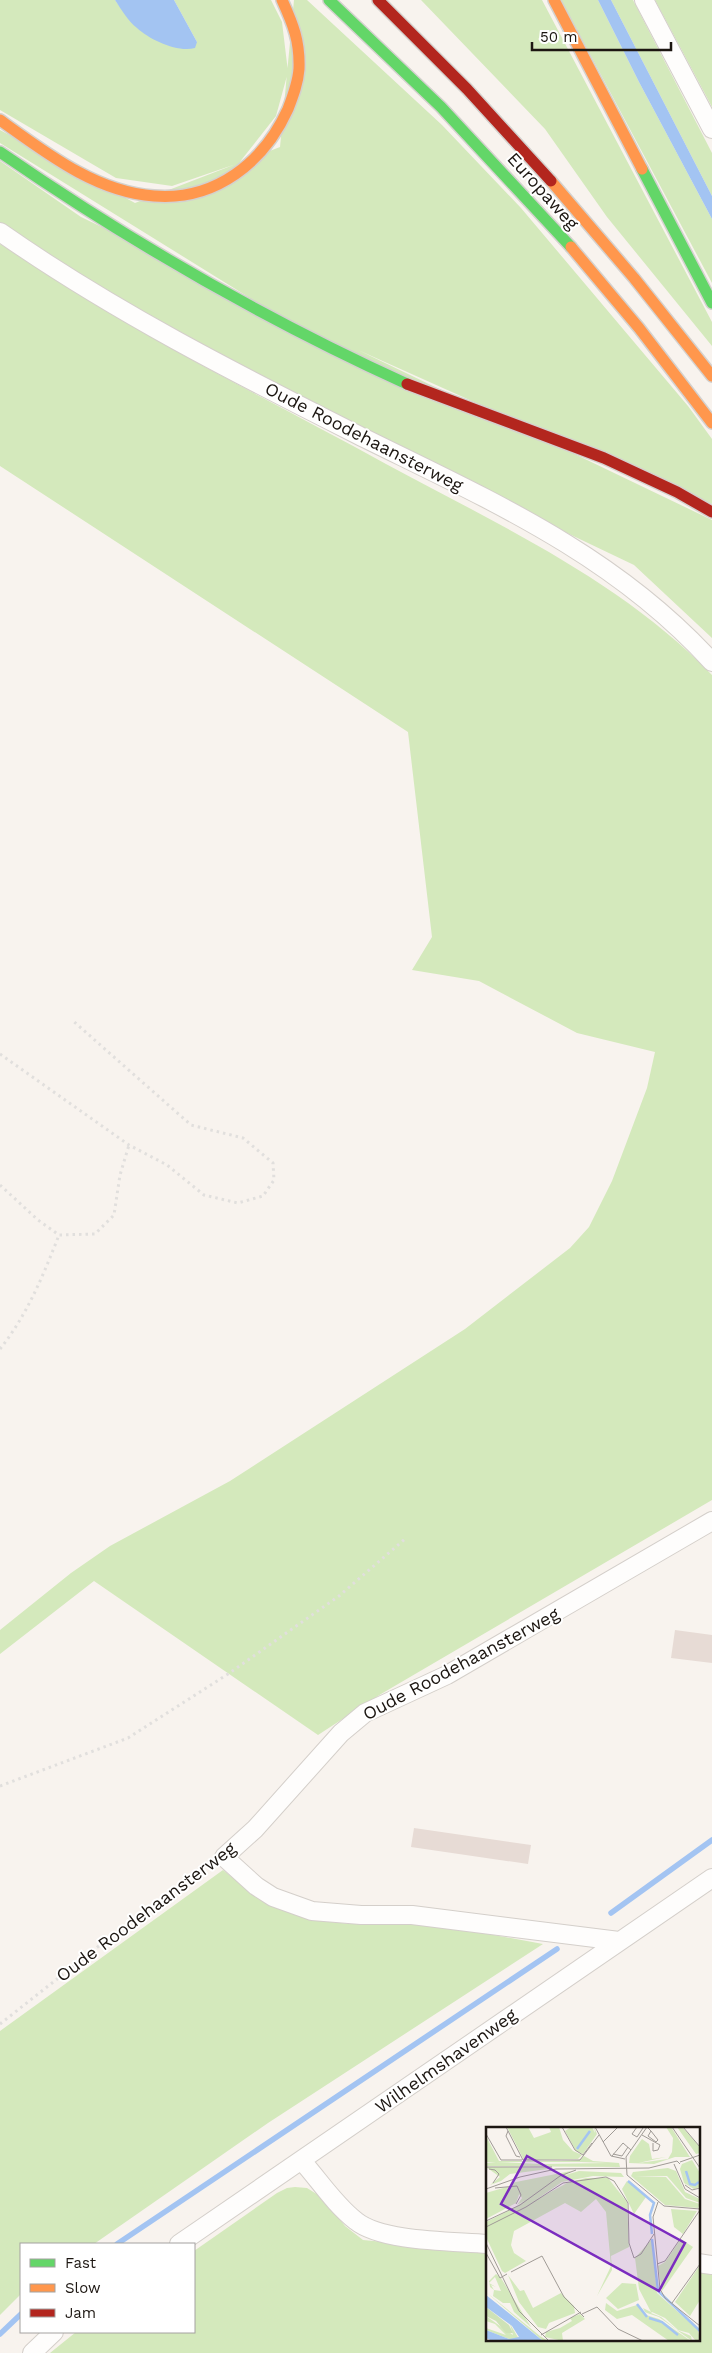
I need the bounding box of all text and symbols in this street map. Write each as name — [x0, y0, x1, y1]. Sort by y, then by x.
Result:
scale bar — [532, 20, 671, 52]
text: 50 m — [540, 28, 577, 46]
street label: Europaweg — [503, 148, 584, 234]
street label: Oude Roodehaansterweg — [262, 377, 467, 496]
street label: Oude Roodehaansterweg — [359, 1603, 563, 1724]
street label: Oude Roodehaansterweg — [52, 1837, 240, 1986]
street label: Wilhelmshavenweg — [371, 2004, 521, 2117]
inset map — [486, 2127, 700, 2340]
legend — [20, 2243, 195, 2333]
text: Fast — [65, 2254, 97, 2272]
text: Slow — [65, 2279, 101, 2297]
text: Jam — [65, 2304, 96, 2322]

